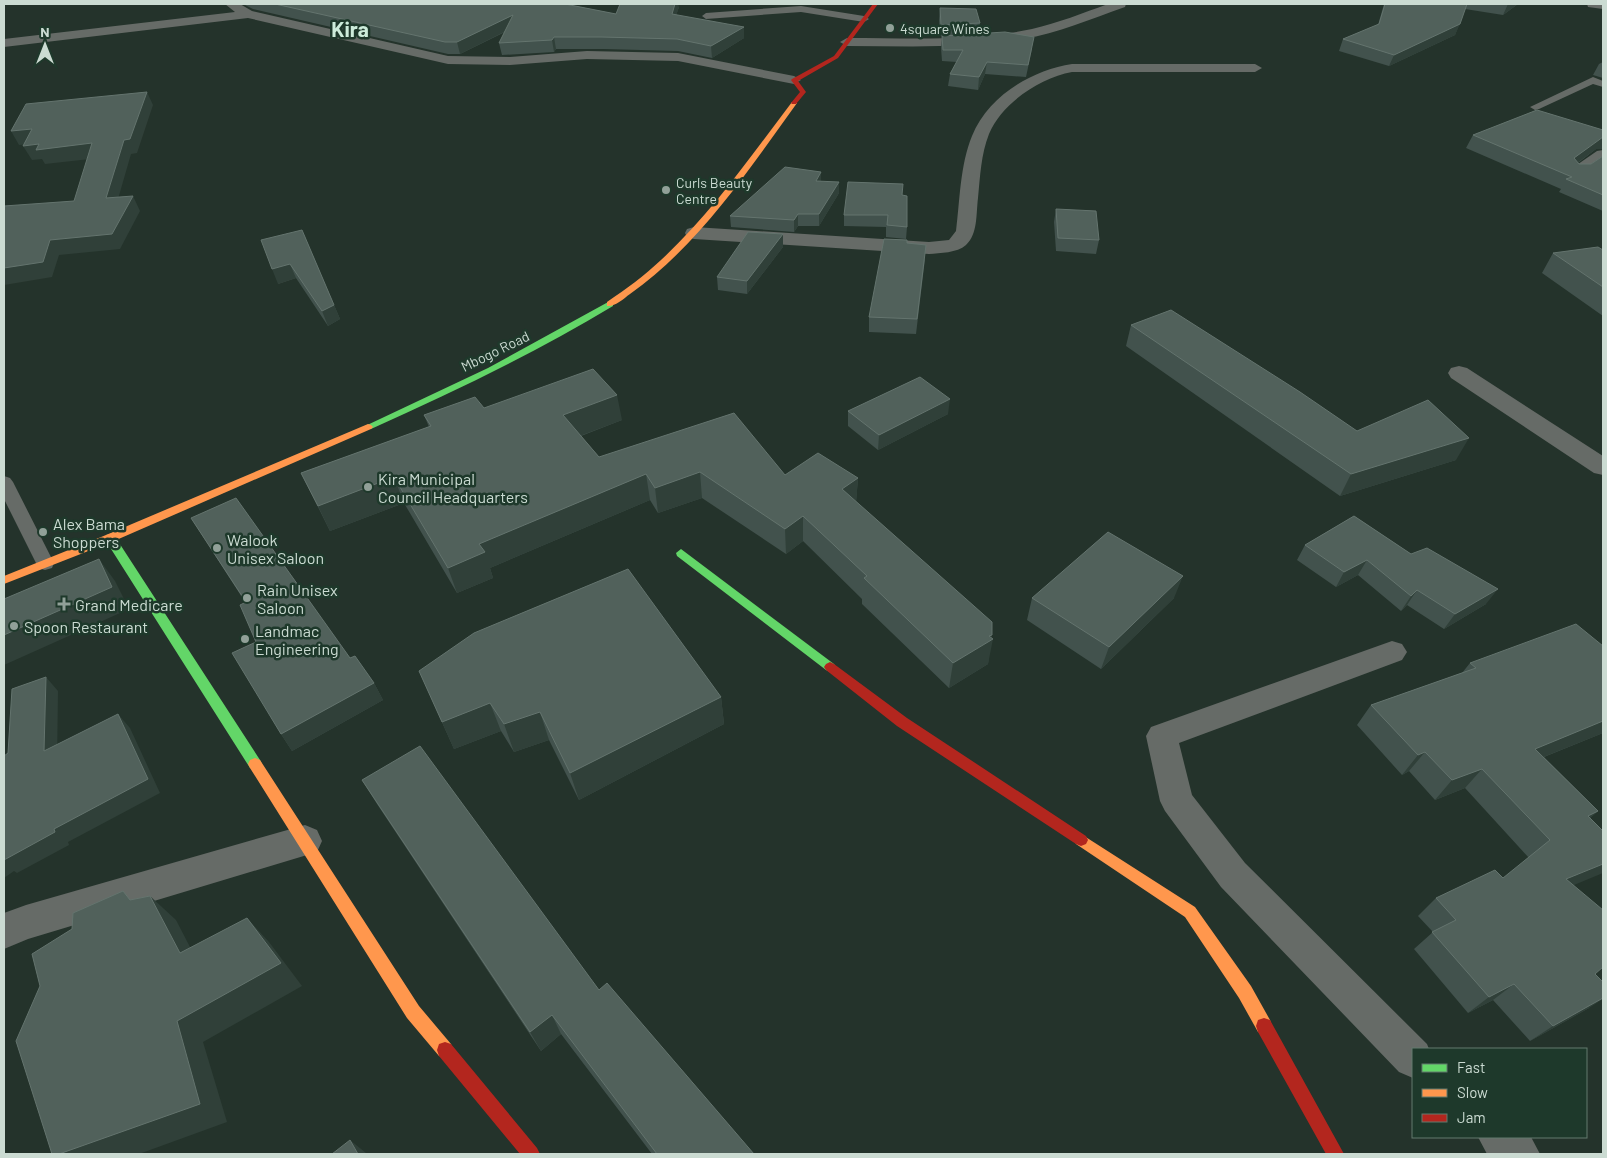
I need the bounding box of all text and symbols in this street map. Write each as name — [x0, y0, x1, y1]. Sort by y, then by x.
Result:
district label: Kira — [331, 16, 369, 41]
north arrow — [20, 20, 70, 70]
place label: 4square Wines — [900, 20, 990, 37]
marker: 4square Wines — [884, 22, 896, 34]
text: N — [40, 23, 50, 40]
place label: Curls Beauty Centre — [676, 174, 753, 207]
marker: Curls Beauty Centre — [660, 184, 672, 196]
street label: Mbogo Road — [458, 327, 532, 375]
place label: Kira Municipal Council Headquarters — [378, 469, 528, 506]
marker: Kira Municipal Council Headquarters — [362, 481, 374, 493]
place label: Alex Bama Shoppers — [53, 514, 125, 551]
marker: Alex Bama Shoppers — [37, 526, 49, 538]
place label: Walook Unisex Saloon — [227, 530, 324, 567]
marker: Walook Unisex Saloon — [211, 542, 223, 554]
place label: Rain Unisex Saloon — [257, 580, 338, 617]
marker: Rain Unisex Saloon — [241, 592, 253, 604]
place label: Grand Medicare — [75, 595, 183, 614]
marker: Grand Medicare — [57, 597, 71, 611]
place label: Spoon Restaurant — [24, 617, 148, 636]
marker: Spoon Restaurant — [8, 620, 20, 632]
place label: Landmac Engineering — [255, 621, 339, 658]
marker: Landmac Engineering — [239, 633, 251, 645]
legend — [1412, 1048, 1587, 1138]
text: Fast — [1457, 1058, 1485, 1076]
text: Slow — [1457, 1083, 1488, 1101]
text: Jam — [1457, 1108, 1486, 1126]

